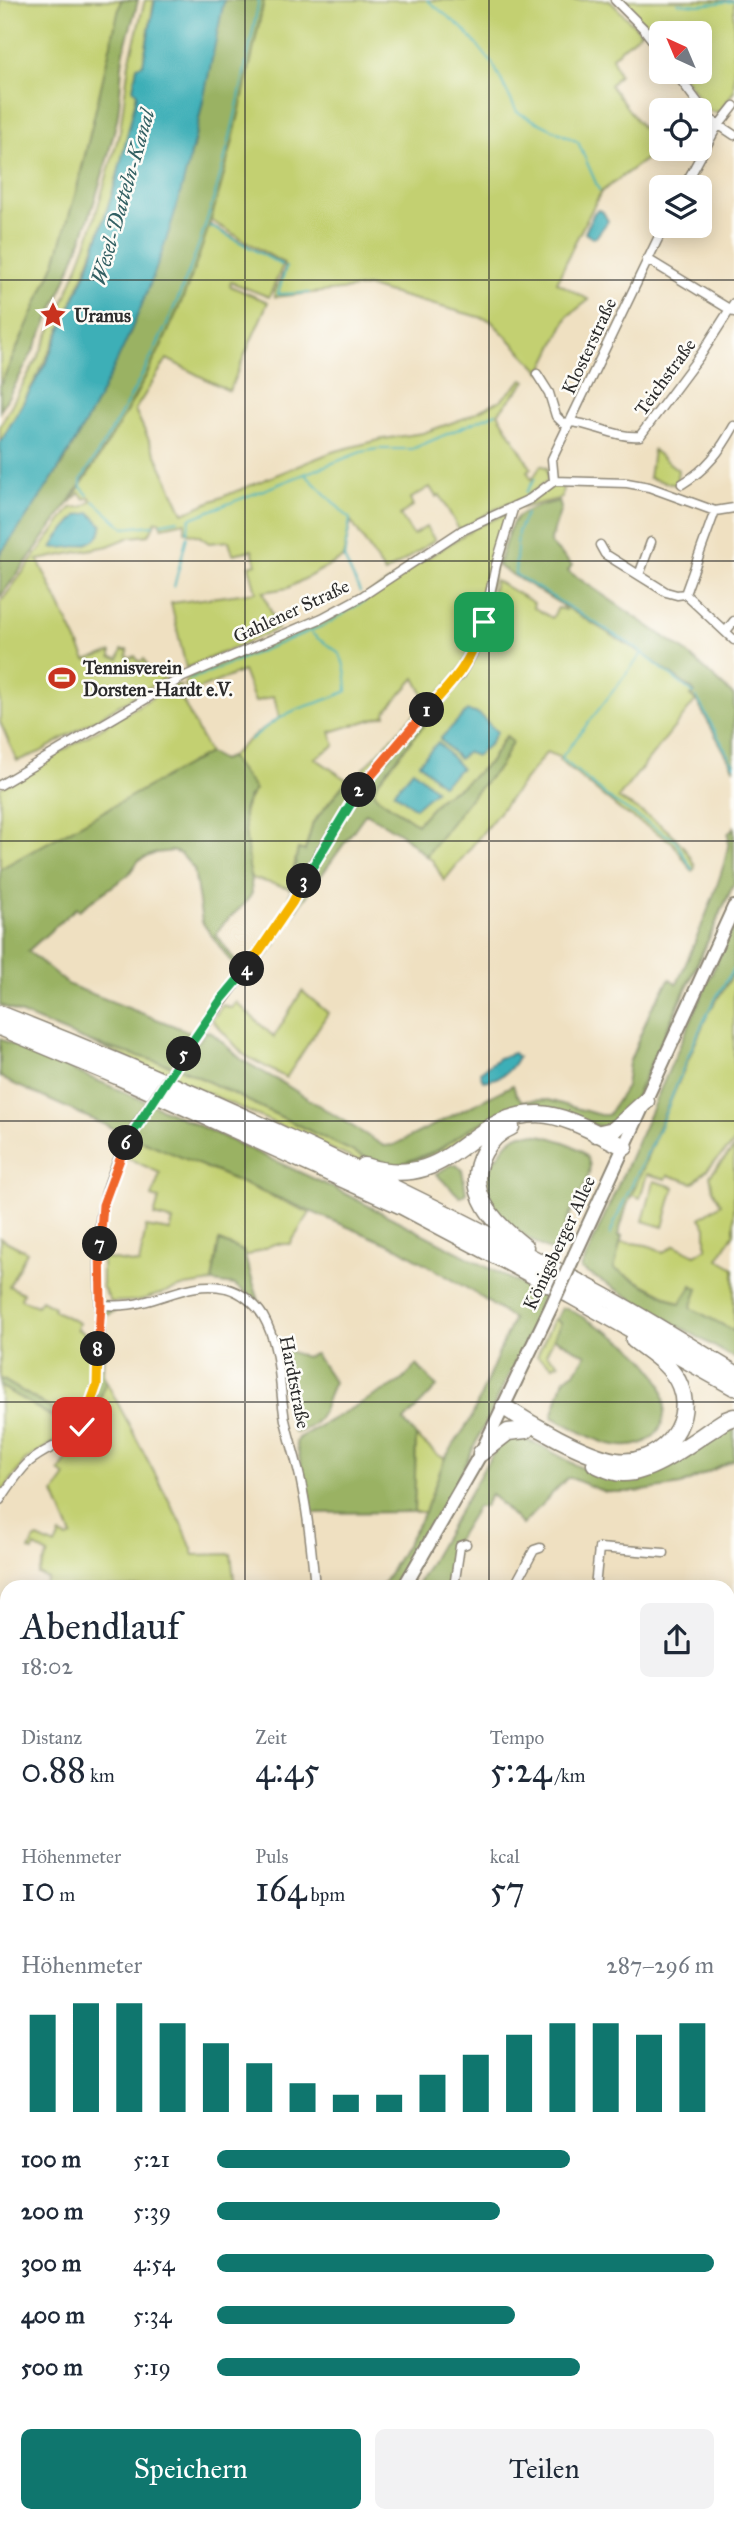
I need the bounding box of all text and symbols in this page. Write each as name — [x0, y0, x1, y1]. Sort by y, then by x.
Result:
north arrow — [649, 21, 712, 84]
map controls — [649, 21, 712, 238]
button: locate — [649, 98, 712, 161]
water label: Wesel-Datteln-Kanal — [86, 104, 161, 288]
button: layers — [649, 175, 712, 238]
street label: Klosterstraße — [557, 294, 621, 398]
place icon: Uranus — [38, 300, 68, 330]
place label: Uranus — [74, 304, 131, 327]
street label: Teichstraße — [629, 334, 701, 420]
street label: Gahlener Straße — [229, 574, 353, 648]
pin — [454, 592, 514, 652]
icon: arrive — [465, 603, 503, 641]
place label: Tennisverein Dorsten-Hardt e.V. — [82, 656, 233, 701]
sports icon: Tennisverein Dorsten-Hardt e.V. — [47, 663, 77, 693]
pin: 1 — [410, 692, 444, 728]
text: 1 — [423, 698, 430, 721]
pin: 2 — [342, 772, 376, 808]
text: 2 — [354, 778, 363, 801]
pin: 3 — [286, 864, 322, 898]
text: 3 — [300, 869, 307, 892]
pin: 4 — [230, 951, 264, 986]
text: 4 — [241, 957, 252, 980]
pin: 5 — [166, 1036, 202, 1072]
text: 5 — [179, 1042, 188, 1065]
pin: 6 — [108, 1126, 144, 1160]
text: 6 — [121, 1131, 130, 1154]
street label: Königsberger Allee — [518, 1172, 601, 1314]
pin: 7 — [82, 1226, 118, 1262]
text: 7 — [94, 1232, 105, 1255]
pin: 8 — [80, 1332, 116, 1366]
street label: Hardtstraße — [275, 1334, 315, 1431]
text: 8 — [92, 1337, 103, 1360]
pin — [52, 1397, 112, 1457]
icon: check — [63, 1408, 101, 1446]
text: Abendlauf — [21, 1603, 180, 1649]
button: share — [640, 1603, 714, 1677]
text: 18:02 — [21, 1652, 73, 1680]
text: Distanz — [21, 1726, 82, 1749]
text: Zeit — [255, 1726, 287, 1749]
text: Tempo — [490, 1726, 544, 1749]
text: 0.88 — [21, 1749, 86, 1792]
text: 4:45 — [255, 1749, 319, 1792]
text: 5:24 — [490, 1749, 552, 1792]
text: km — [86, 1764, 115, 1787]
text: /km — [552, 1764, 586, 1787]
text: Höhenmeter — [21, 1845, 121, 1868]
text: Puls — [255, 1845, 288, 1868]
text: kcal — [490, 1845, 520, 1868]
text: 10 — [21, 1868, 55, 1911]
text: 164 — [255, 1868, 307, 1911]
text: 57 — [490, 1868, 525, 1911]
text: m — [55, 1883, 75, 1906]
text: bpm — [307, 1883, 345, 1906]
text: Höhenmeter — [21, 1951, 142, 1979]
text: 287–296 m — [606, 1951, 714, 1979]
text: 100 m — [21, 2145, 81, 2173]
text: 5:21 — [133, 2145, 170, 2173]
text: 200 m — [21, 2197, 83, 2225]
text: 5:39 — [133, 2197, 171, 2225]
text: 300 m — [21, 2249, 81, 2277]
text: 4:54 — [133, 2249, 175, 2277]
text: 400 m — [21, 2301, 85, 2329]
text: 5:34 — [133, 2301, 172, 2329]
text: 500 m — [21, 2353, 83, 2381]
text: 5:19 — [133, 2353, 171, 2381]
button: Speichern — [21, 2429, 361, 2509]
button: Teilen — [375, 2429, 714, 2509]

